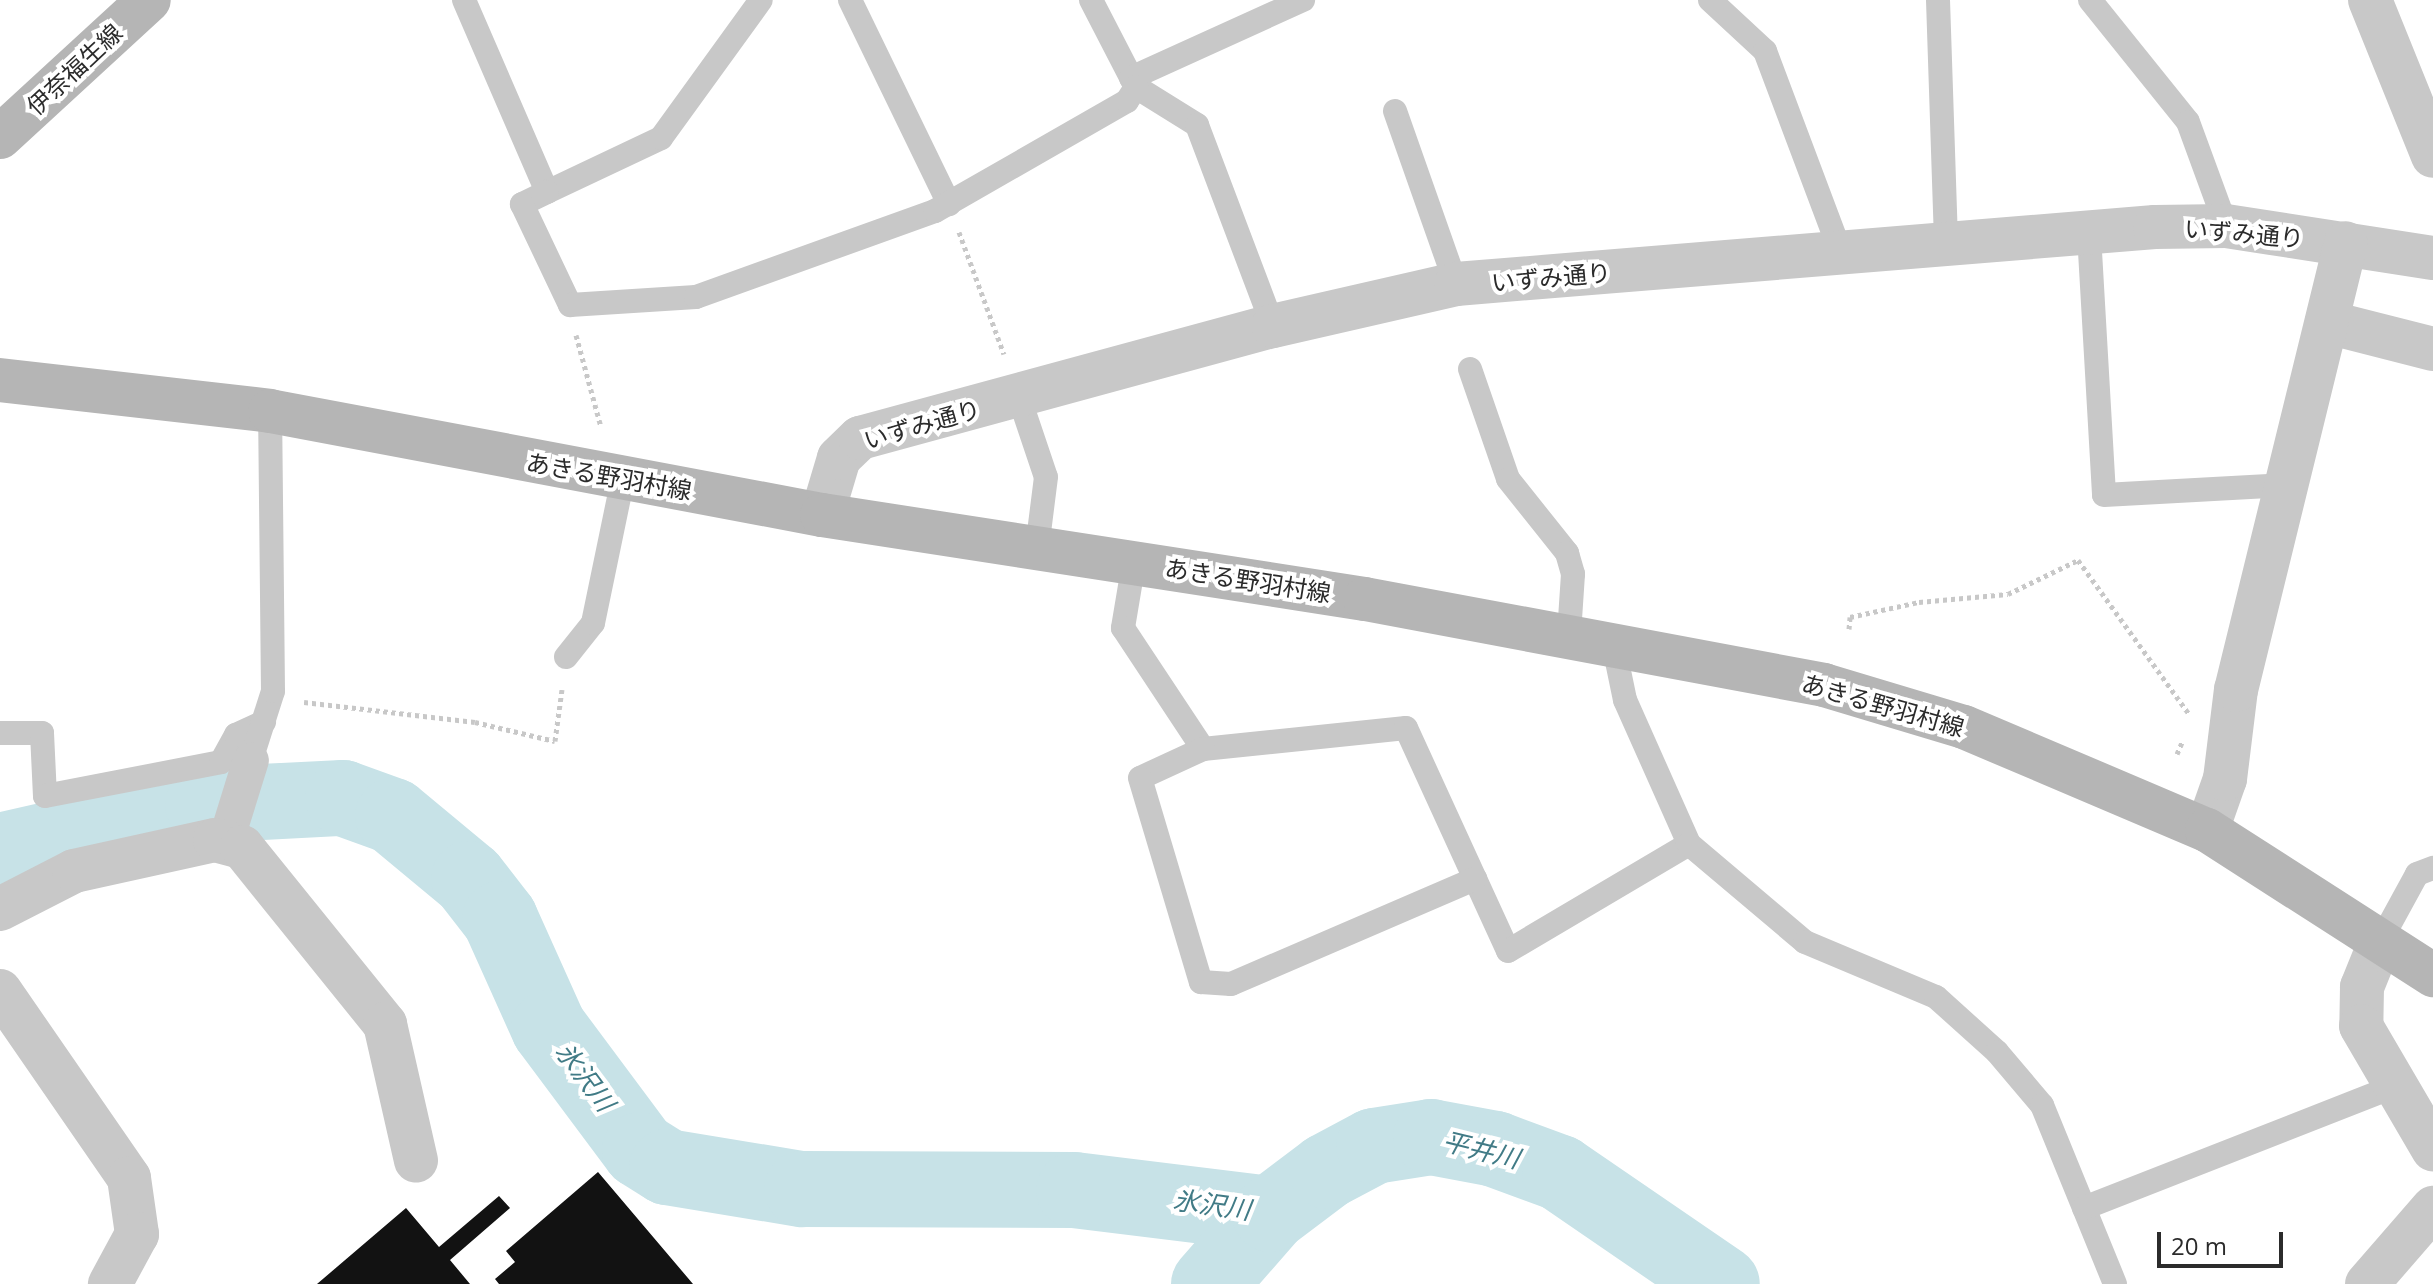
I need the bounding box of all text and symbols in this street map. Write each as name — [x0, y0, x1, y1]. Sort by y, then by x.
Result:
street label: 伊奈福生線 — [20, 18, 128, 120]
street label: いずみ通り — [2183, 213, 2305, 253]
street label: いずみ通り — [1490, 257, 1612, 297]
street label: いずみ通り — [860, 394, 984, 454]
street label: あきる野羽村線 — [524, 447, 694, 505]
street label: あきる野羽村線 — [1163, 553, 1333, 607]
street label: あきる野羽村線 — [1798, 668, 1968, 742]
water label: 氷沢川 — [549, 1036, 621, 1118]
water label: 平井川 — [1439, 1125, 1523, 1175]
water label: 氷沢川 — [1171, 1184, 1253, 1226]
scale bar — [2161, 1216, 2287, 1266]
text: 20 m — [2171, 1229, 2227, 1262]

